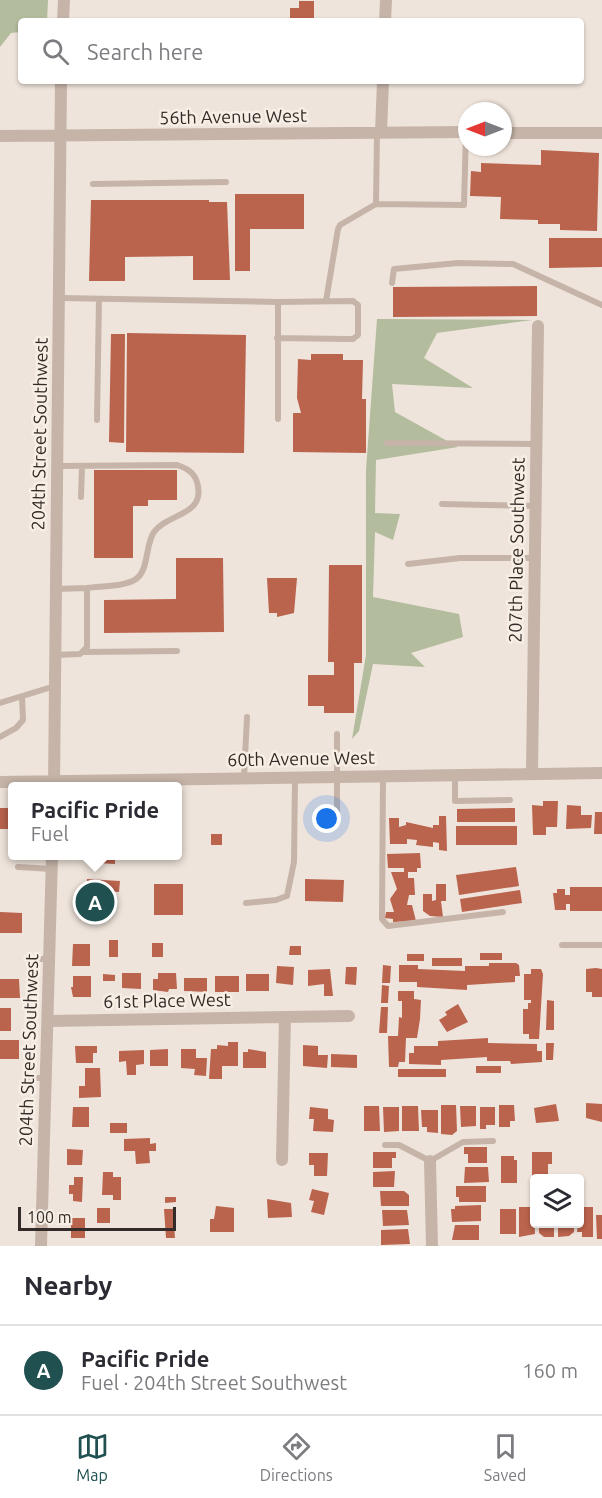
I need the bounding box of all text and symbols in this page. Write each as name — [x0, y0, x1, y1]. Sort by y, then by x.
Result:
search box — [18, 18, 584, 84]
icon: search — [39, 35, 72, 68]
text: Search here — [87, 39, 203, 64]
north arrow — [458, 102, 512, 156]
street label: 56th Avenue West — [159, 105, 307, 127]
street label: 204th Street Southwest — [27, 337, 51, 530]
street label: 207th Place Southwest — [504, 457, 528, 643]
street label: 60th Avenue West — [227, 747, 375, 769]
popup — [8, 782, 182, 860]
text: Pacific Pride — [31, 797, 159, 822]
your location — [312, 804, 341, 833]
text: Fuel — [31, 822, 69, 845]
pin: A — [76, 880, 115, 924]
street label: 204th Street Southwest — [15, 953, 41, 1147]
street label: 61st Place West — [103, 989, 231, 1011]
map controls — [530, 1174, 584, 1228]
button: layers — [530, 1174, 584, 1228]
scale bar — [18, 1204, 176, 1232]
text: 100 m — [27, 1208, 72, 1226]
text: Nearby — [24, 1271, 112, 1300]
text: Pacific Pride — [81, 1346, 209, 1371]
text: A — [36, 1359, 51, 1382]
text: 160 m — [522, 1359, 578, 1382]
text: Fuel · 204th Street Southwest — [81, 1371, 347, 1394]
tab: Map — [76, 1430, 109, 1484]
tab: Directions — [260, 1430, 333, 1484]
tab: Saved — [484, 1430, 526, 1484]

